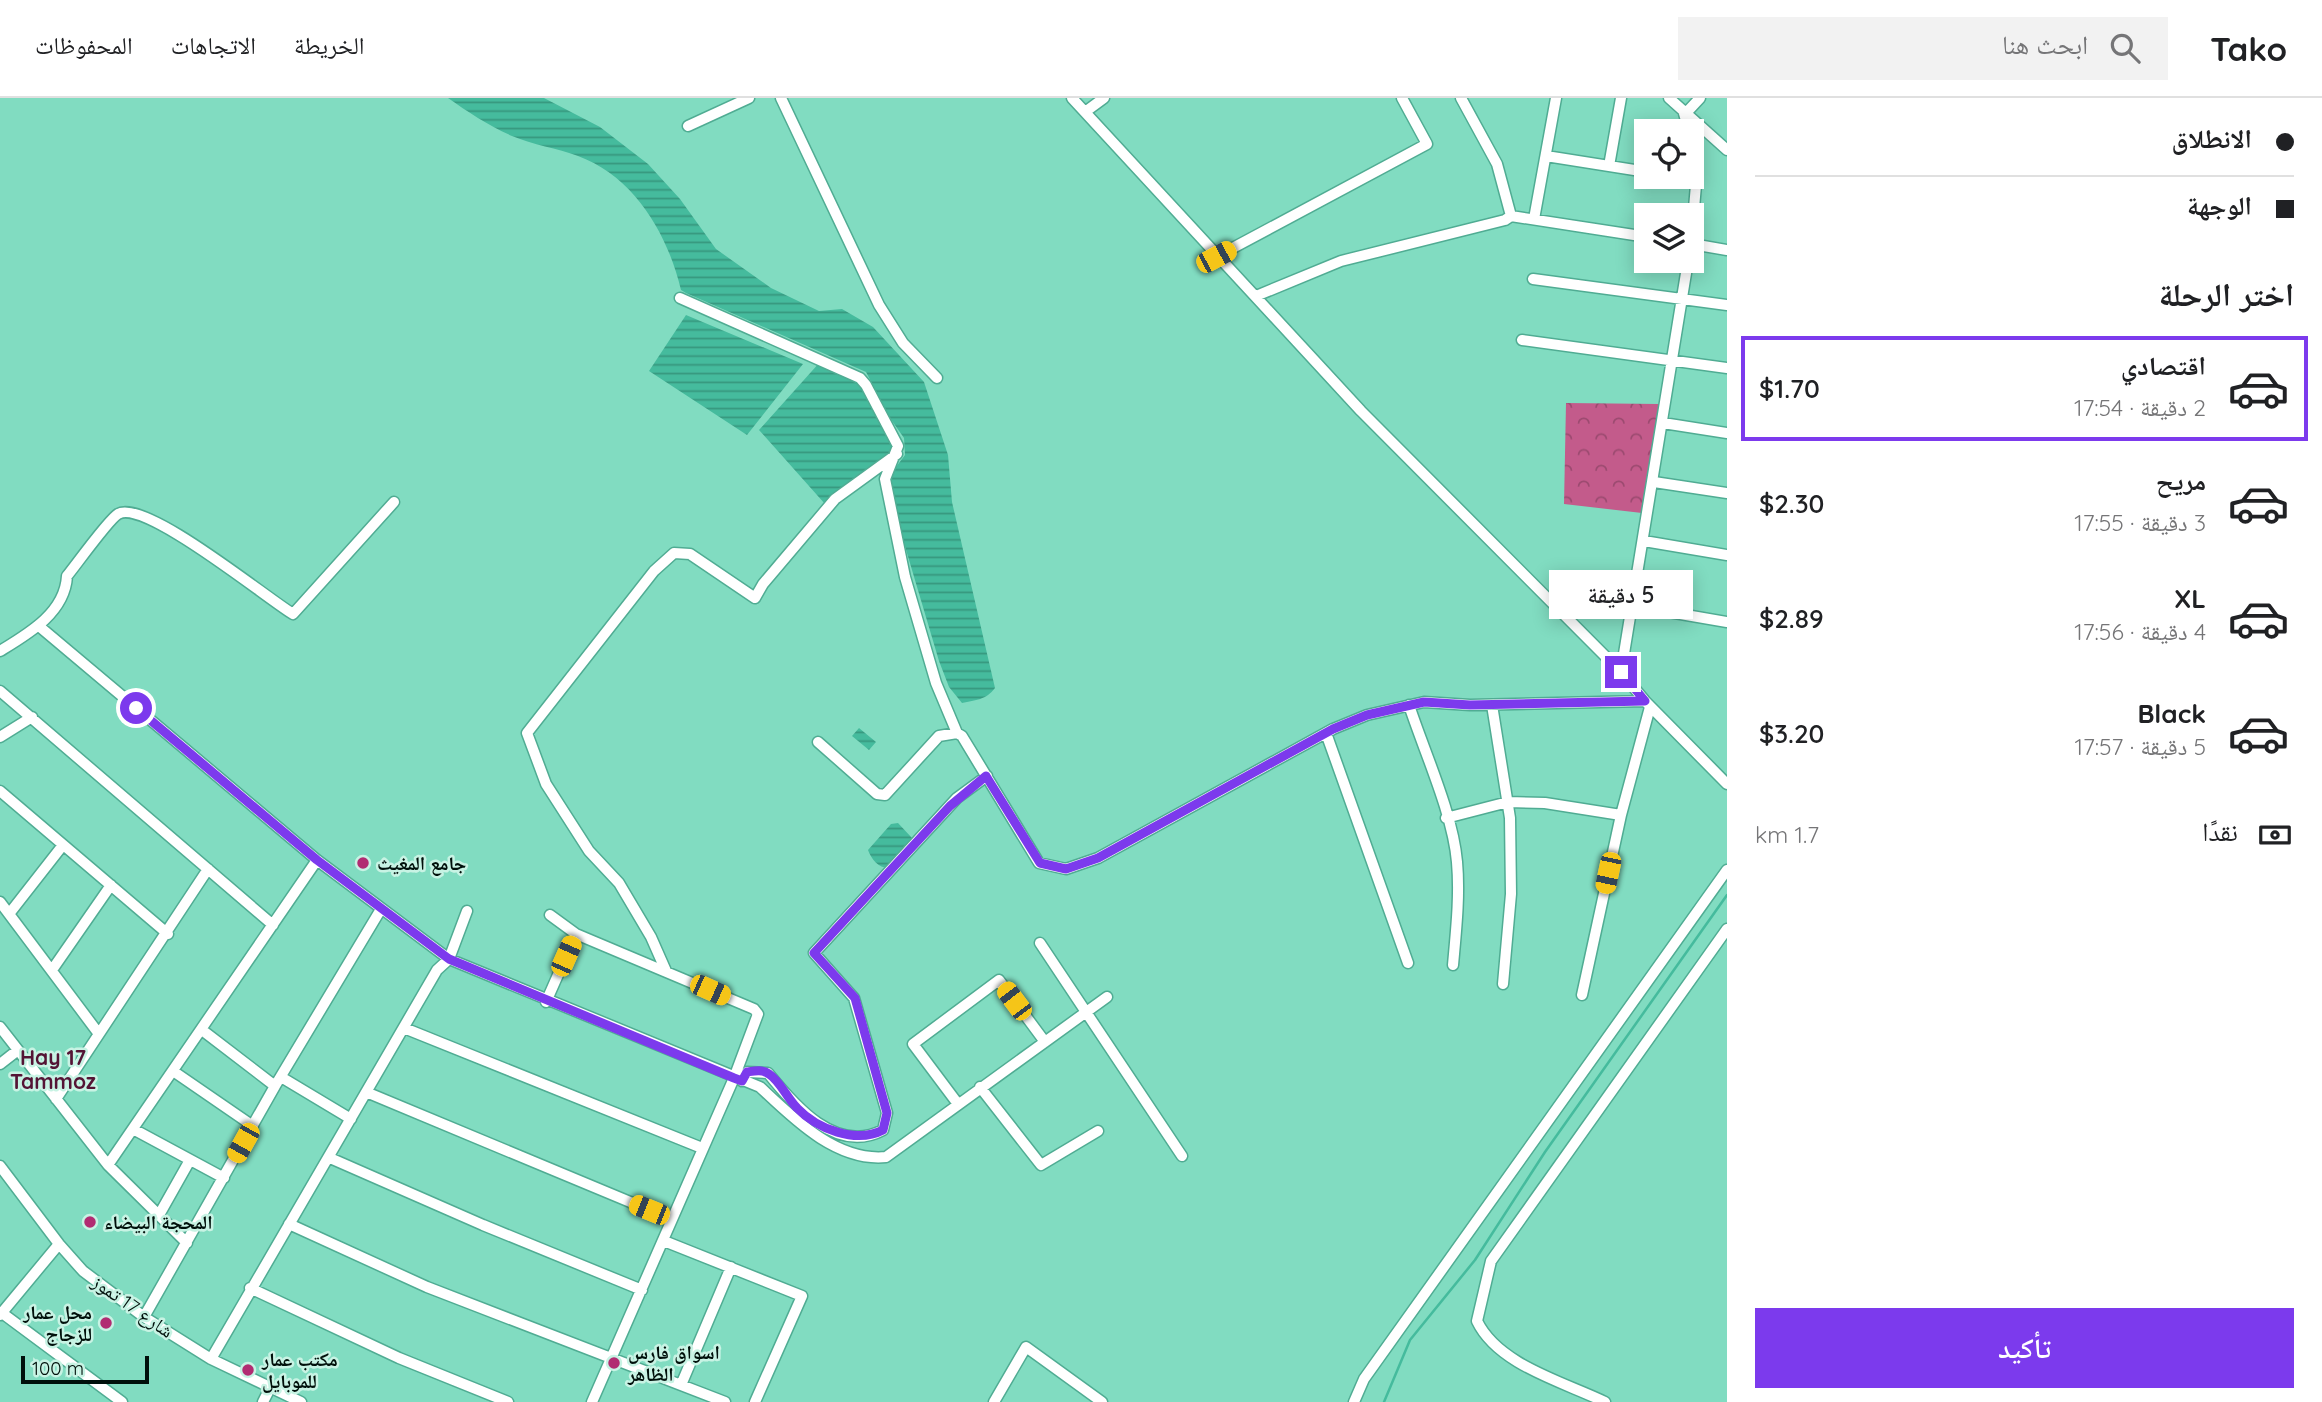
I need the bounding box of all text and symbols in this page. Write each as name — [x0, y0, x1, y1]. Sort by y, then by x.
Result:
search box — [1678, 17, 2168, 80]
text: ابحث هنا — [2002, 28, 2088, 61]
text: Tako — [2210, 28, 2287, 69]
icon: search — [2106, 29, 2144, 67]
text: المحفوظات — [35, 30, 133, 60]
text: الاتجاهات — [171, 30, 256, 60]
text: الخريطة — [294, 30, 365, 60]
map controls — [1634, 119, 1704, 273]
button: locate — [1634, 119, 1704, 189]
text: الانطلاق — [2172, 122, 2252, 155]
text: الوجهة — [2187, 189, 2252, 222]
button: layers — [1634, 203, 1704, 273]
car — [1193, 238, 1240, 276]
text: اختر الرحلة — [2159, 274, 2294, 314]
text: اقتصادي — [2121, 349, 2206, 382]
icon: car — [2227, 357, 2290, 420]
text: $1.70 — [1759, 372, 1820, 405]
text: 2 دقيقة · 17:54 — [2074, 393, 2206, 422]
text: مريح — [2156, 464, 2206, 497]
icon: car — [2227, 472, 2290, 535]
text: $2.30 — [1759, 487, 1824, 520]
text: 3 دقيقة · 17:55 — [2074, 508, 2206, 537]
callout: 5 دقيقة — [1549, 570, 1693, 620]
text: 5 دقيقة — [1587, 580, 1655, 609]
text: XL — [2174, 582, 2206, 615]
icon: car — [2227, 587, 2290, 650]
text: $2.89 — [1759, 602, 1824, 635]
text: 4 دقيقة · 17:56 — [2074, 617, 2206, 646]
route end — [1605, 656, 1637, 688]
route start — [120, 692, 152, 724]
text: Black — [2137, 697, 2206, 730]
icon: car — [2227, 702, 2290, 765]
text: $3.20 — [1759, 717, 1824, 750]
text: 5 دقيقة · 17:57 — [2074, 732, 2206, 761]
text: نقدًا — [2202, 815, 2238, 848]
icon: cash — [2256, 816, 2294, 854]
text: 1.7 km — [1755, 820, 1819, 849]
car — [1594, 850, 1623, 896]
place label: جامع المغيث — [377, 851, 466, 876]
marker: جامع المغيث — [355, 855, 371, 871]
car — [548, 933, 585, 979]
car — [687, 972, 734, 1008]
car — [993, 978, 1036, 1024]
district label: Hay 17 Tammoz — [10, 1044, 96, 1094]
car — [224, 1120, 263, 1166]
car — [626, 1192, 673, 1228]
place label: المحجة البيضاء — [104, 1210, 213, 1234]
marker: المحجة البيضاء — [82, 1214, 98, 1230]
street label: شارع 17 تموز — [87, 1269, 178, 1343]
place label: محل عمار للزجاج — [22, 1300, 92, 1346]
button: تأكيد — [1755, 1308, 2294, 1388]
marker: محل عمار للزجاج — [98, 1315, 114, 1331]
place label: اسواق فارس الظاهر — [627, 1340, 720, 1386]
place label: مكتب عمار للموبايل — [261, 1347, 338, 1393]
scale bar — [21, 1353, 149, 1385]
marker: اسواق فارس الظاهر — [606, 1355, 622, 1371]
text: 100 m — [32, 1356, 84, 1380]
marker: مكتب عمار للموبايل — [240, 1362, 256, 1378]

